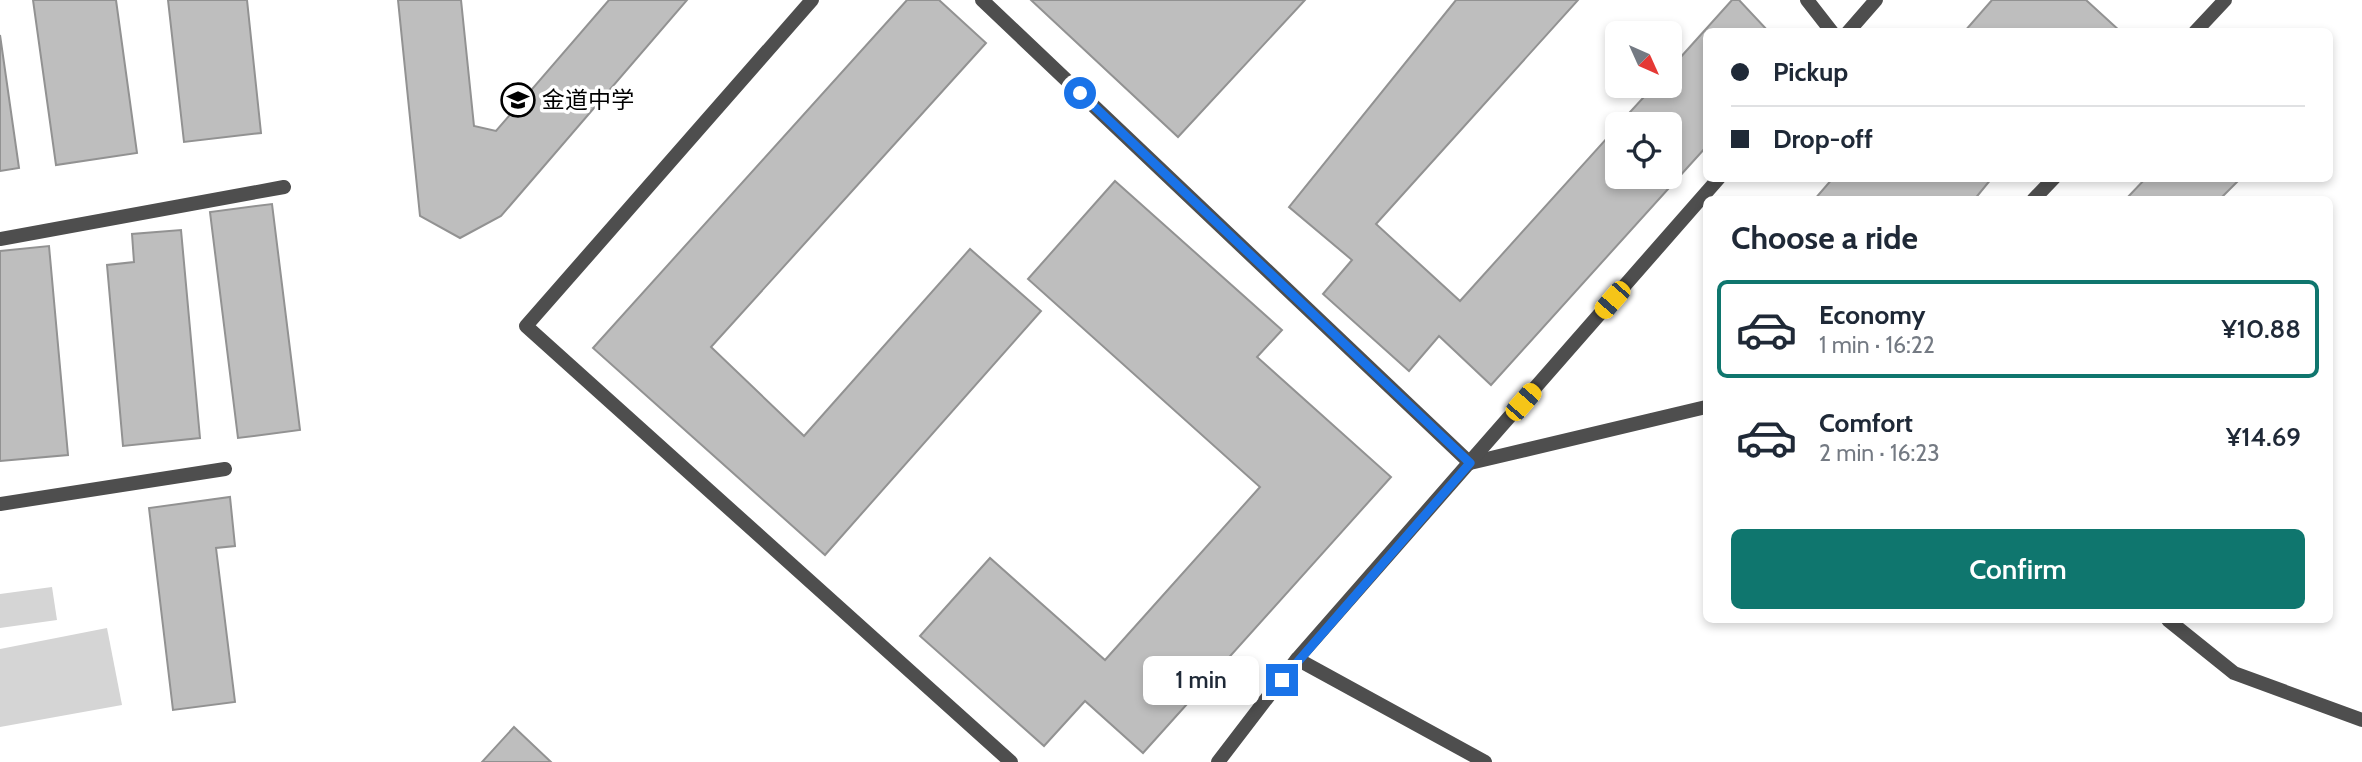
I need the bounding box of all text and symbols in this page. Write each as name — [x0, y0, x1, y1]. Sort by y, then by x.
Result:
north arrow — [1605, 21, 1682, 98]
map controls — [1605, 21, 1682, 189]
text: Pickup — [1773, 56, 1848, 88]
route start — [1064, 77, 1096, 109]
school or university icon: 金道中学 — [499, 81, 537, 119]
place label: 金道中学 — [542, 86, 634, 114]
button: locate — [1605, 112, 1682, 189]
text: Drop-off — [1773, 123, 1873, 155]
text: Choose a ride — [1731, 218, 1918, 257]
car — [1591, 277, 1634, 323]
icon: car — [1735, 298, 1798, 361]
text: Economy — [1819, 299, 1925, 331]
text: ¥10.88 — [2221, 313, 2301, 345]
text: 1 min · 16:22 — [1819, 331, 1935, 359]
car — [1502, 379, 1545, 425]
icon: car — [1735, 406, 1798, 469]
text: Comfort — [1819, 407, 1913, 439]
text: ¥14.69 — [2226, 421, 2301, 453]
text: 2 min · 16:23 — [1819, 439, 1940, 467]
button: Confirm — [1731, 529, 2305, 609]
callout: 1 min — [1142, 656, 1258, 704]
route end — [1266, 664, 1298, 696]
text: 1 min — [1175, 666, 1227, 694]

